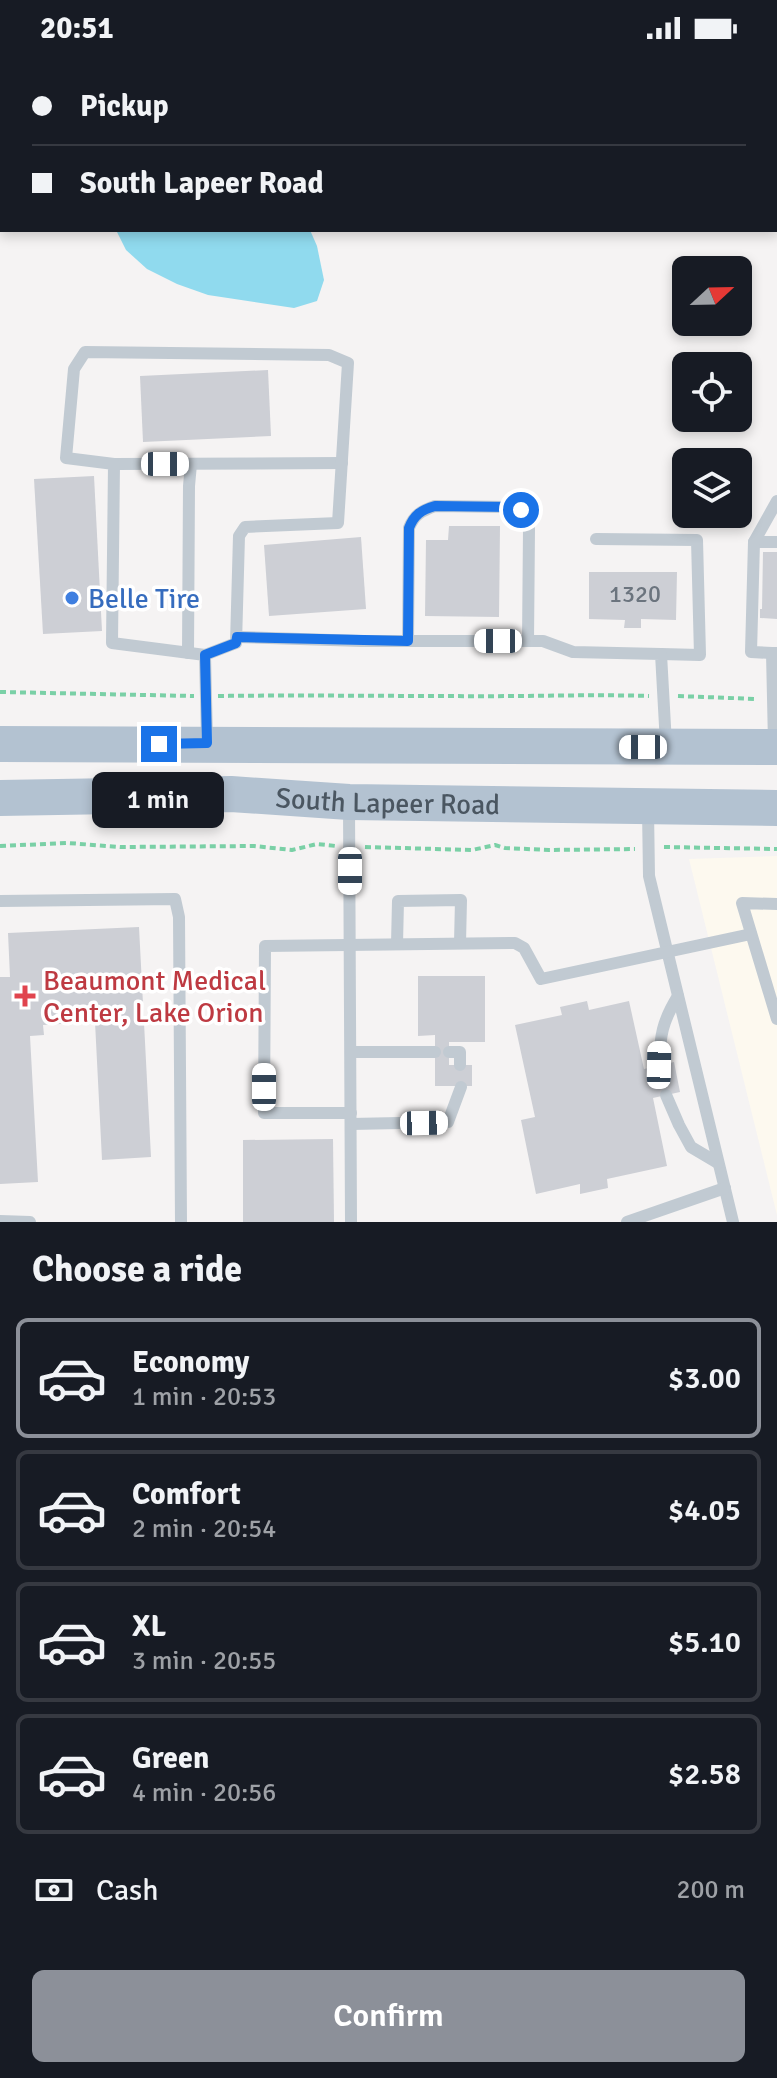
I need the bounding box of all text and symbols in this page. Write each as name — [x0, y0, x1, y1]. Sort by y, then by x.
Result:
text: 20:51 — [40, 10, 114, 47]
text: Pickup — [80, 88, 169, 125]
text: South Lapeer Road — [80, 165, 324, 202]
north arrow — [672, 256, 752, 336]
map controls — [672, 256, 752, 528]
button: locate — [672, 352, 752, 432]
button: layers — [672, 448, 752, 528]
car — [141, 452, 189, 476]
route start — [503, 492, 539, 528]
house number: 1320 — [609, 579, 661, 609]
place label: Belle Tire — [88, 582, 200, 616]
marker: Belle Tire — [63, 589, 81, 607]
car — [474, 629, 522, 653]
route end — [141, 726, 177, 762]
car — [619, 735, 667, 759]
callout: 1 min — [93, 772, 225, 828]
street label: South Lapeer Road — [274, 781, 500, 822]
text: 1 min — [127, 784, 189, 816]
car — [338, 847, 362, 895]
place label: Beaumont Medical Center, Lake Orion — [43, 964, 266, 1030]
marker: Beaumont Medical Center, Lake Orion — [14, 985, 36, 1007]
car — [647, 1041, 671, 1089]
car — [252, 1063, 276, 1111]
car — [400, 1111, 448, 1135]
text: Choose a ride — [32, 1247, 242, 1292]
icon: car — [36, 1342, 108, 1414]
text: Economy — [132, 1344, 249, 1381]
text: $3.00 — [668, 1360, 741, 1397]
text: 1 min · 20:53 — [132, 1381, 276, 1413]
icon: car — [36, 1474, 108, 1546]
text: Comfort — [132, 1476, 241, 1513]
text: $4.05 — [668, 1492, 741, 1529]
text: 2 min · 20:54 — [132, 1513, 276, 1545]
icon: car — [36, 1606, 108, 1678]
text: XL — [132, 1608, 166, 1645]
text: $5.10 — [668, 1624, 741, 1661]
text: 3 min · 20:55 — [132, 1645, 276, 1677]
icon: car — [36, 1738, 108, 1810]
text: Green — [132, 1740, 209, 1777]
text: $2.58 — [668, 1756, 741, 1793]
text: 4 min · 20:56 — [132, 1777, 276, 1809]
icon: cash — [32, 1868, 76, 1912]
text: Cash — [96, 1872, 159, 1909]
text: 200 m — [676, 1874, 745, 1906]
button: Confirm — [32, 1970, 745, 2062]

